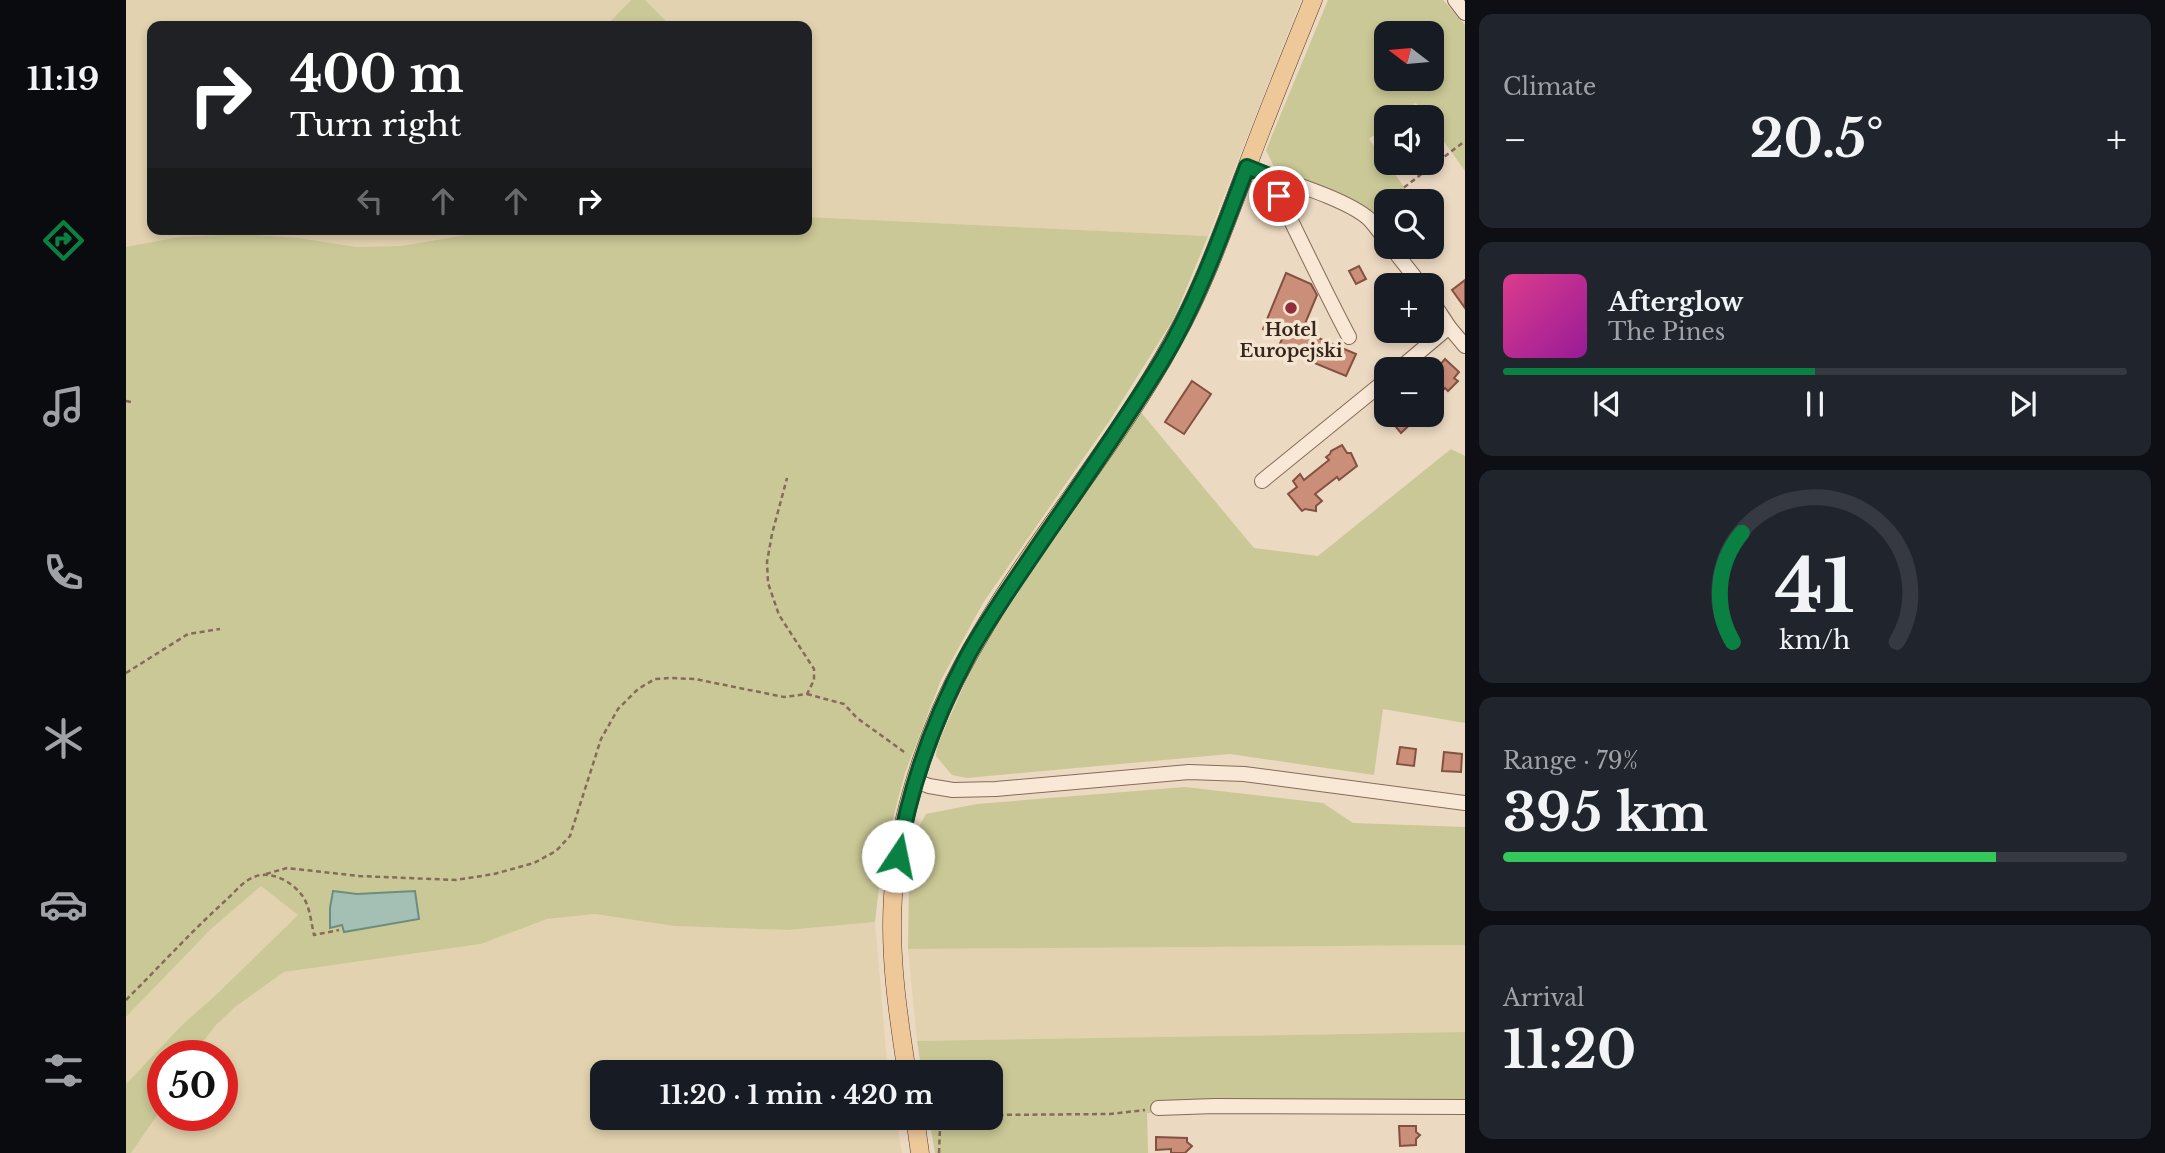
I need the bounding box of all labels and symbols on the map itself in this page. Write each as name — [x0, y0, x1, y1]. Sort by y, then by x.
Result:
north arrow — [1374, 21, 1444, 91]
pin — [1249, 166, 1309, 226]
marker: Hotel Europejski — [1283, 300, 1299, 316]
place label: Hotel Europejski — [1239, 319, 1343, 362]
position arrow — [861, 819, 935, 893]
speed limit sign: 50 — [147, 1040, 238, 1131]

